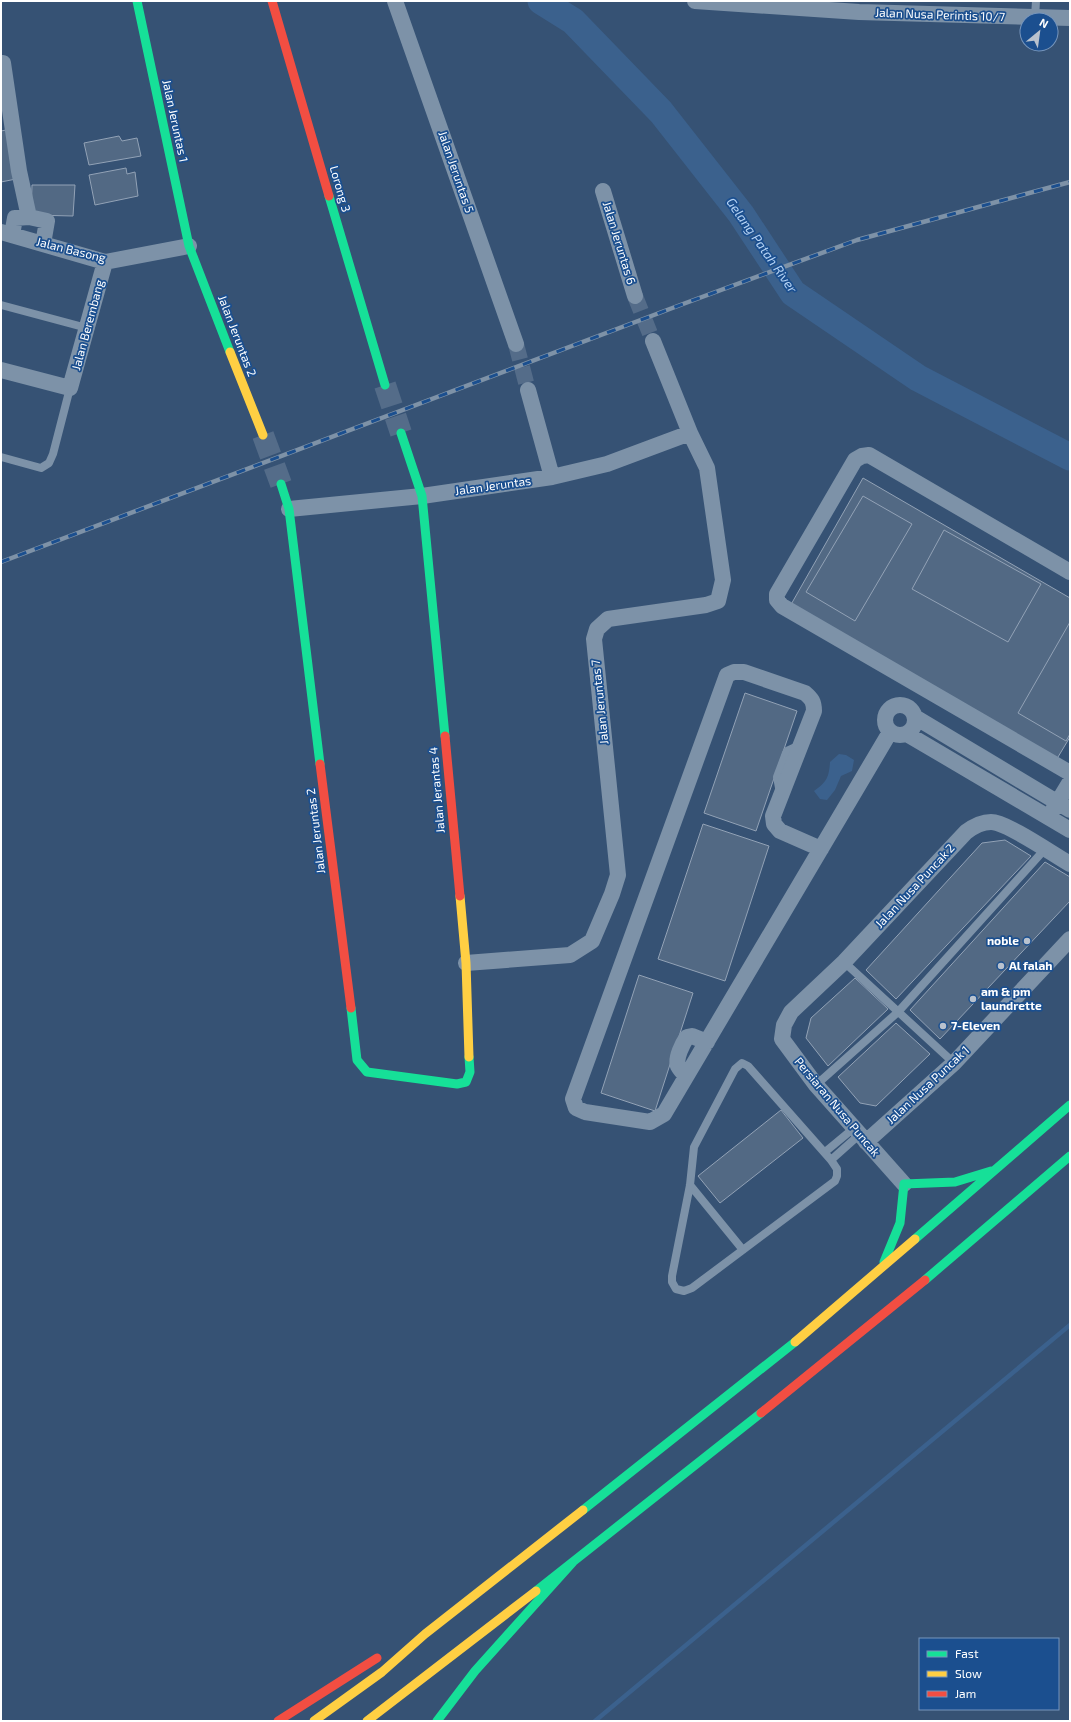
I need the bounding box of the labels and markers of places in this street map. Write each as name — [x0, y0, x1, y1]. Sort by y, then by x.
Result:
place label: noble — [987, 933, 1019, 947]
marker: noble — [1022, 936, 1032, 946]
place label: Al falah — [1009, 958, 1053, 972]
marker: Al falah — [996, 961, 1006, 971]
place label: am & pm laundrette — [981, 984, 1042, 1012]
marker: am & pm laundrette — [968, 994, 978, 1004]
place label: 7-Eleven — [951, 1018, 1000, 1032]
marker: 7-Eleven — [938, 1021, 948, 1031]

